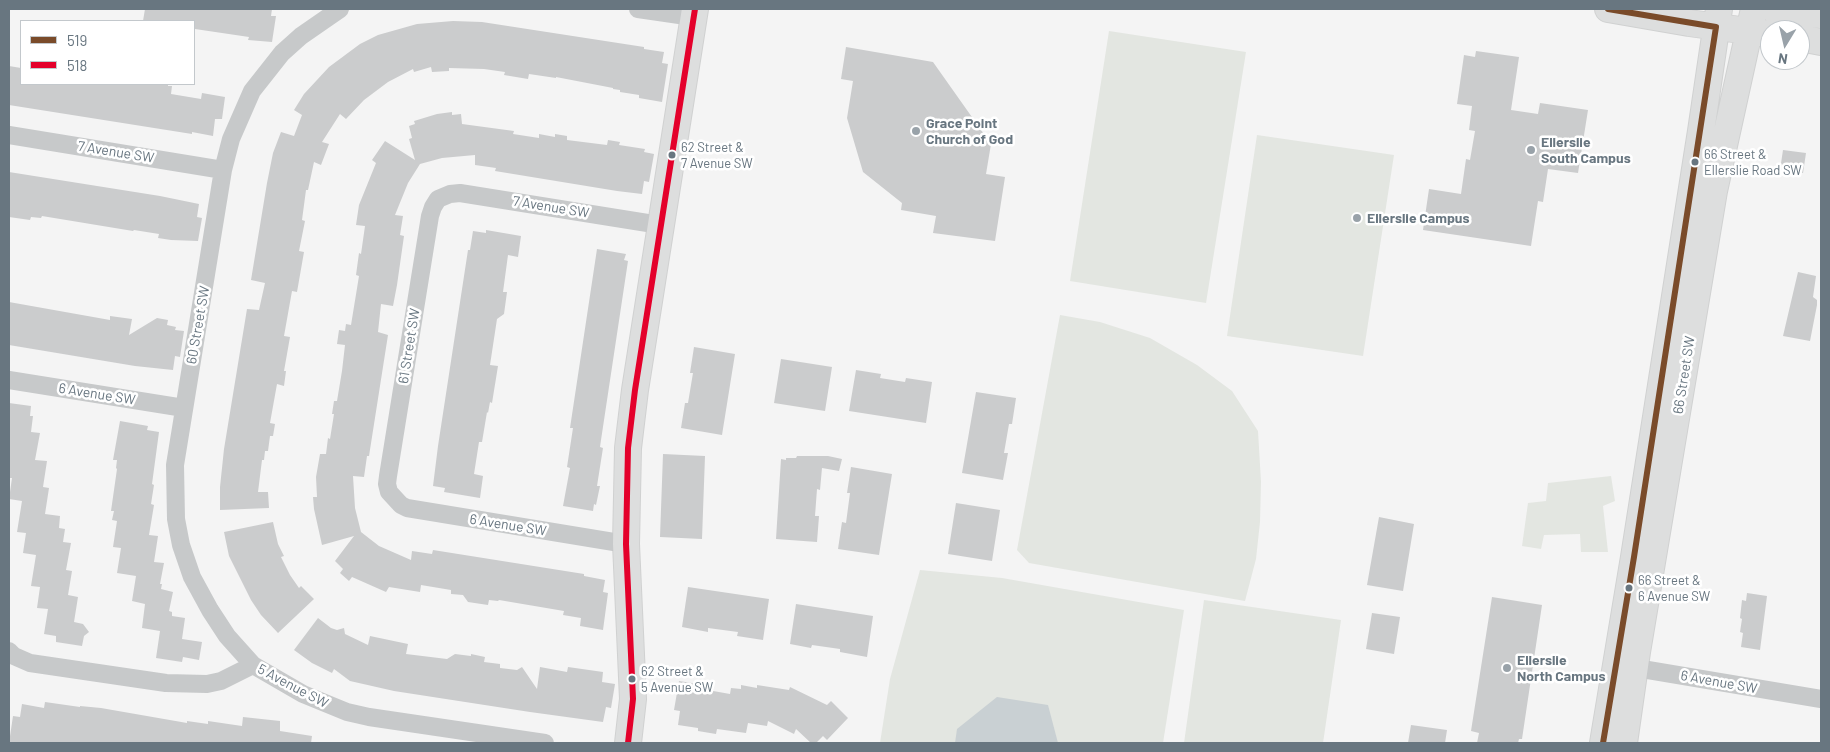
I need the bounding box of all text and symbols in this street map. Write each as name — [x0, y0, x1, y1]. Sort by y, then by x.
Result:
legend — [20, 20, 195, 85]
north arrow — [1760, 20, 1810, 70]
text: 519 — [67, 31, 87, 49]
text: N — [1777, 50, 1789, 68]
text: 518 — [67, 56, 87, 74]
place label: Grace Point Church of God — [926, 115, 1013, 148]
marker: Grace Point Church of God — [910, 125, 922, 137]
place label: Ellerslie South Campus — [1541, 134, 1631, 166]
street label: 7 Avenue SW — [77, 138, 155, 166]
place label: 62 Street & 7 Avenue SW — [681, 140, 753, 171]
marker: Ellerslie South Campus — [1525, 144, 1537, 156]
place label: 66 Street & Ellerslie Road SW — [1704, 147, 1802, 178]
marker: 62 Street & 7 Avenue SW — [667, 150, 677, 160]
marker: 66 Street & Ellerslie Road SW — [1690, 157, 1700, 167]
street label: 7 Avenue SW — [512, 193, 590, 221]
place label: Ellerslie Campus — [1367, 210, 1470, 226]
marker: Ellerslie Campus — [1351, 212, 1363, 224]
street label: 60 Street SW — [183, 285, 213, 365]
street label: 61 Street SW — [395, 307, 423, 385]
street label: 66 Street SW — [1670, 335, 1698, 415]
street label: 6 Avenue SW — [57, 380, 137, 408]
street label: 6 Avenue SW — [468, 511, 548, 539]
place label: 66 Street & 6 Avenue SW — [1638, 573, 1710, 604]
marker: 66 Street & 6 Avenue SW — [1624, 583, 1634, 593]
place label: Ellerslie North Campus — [1517, 652, 1605, 684]
street label: 5 Avenue SW — [255, 660, 331, 712]
marker: Ellerslie North Campus — [1501, 662, 1513, 674]
place label: 62 Street & 5 Avenue SW — [641, 664, 713, 695]
street label: 6 Avenue SW — [1679, 667, 1759, 697]
marker: 62 Street & 5 Avenue SW — [627, 674, 637, 684]

